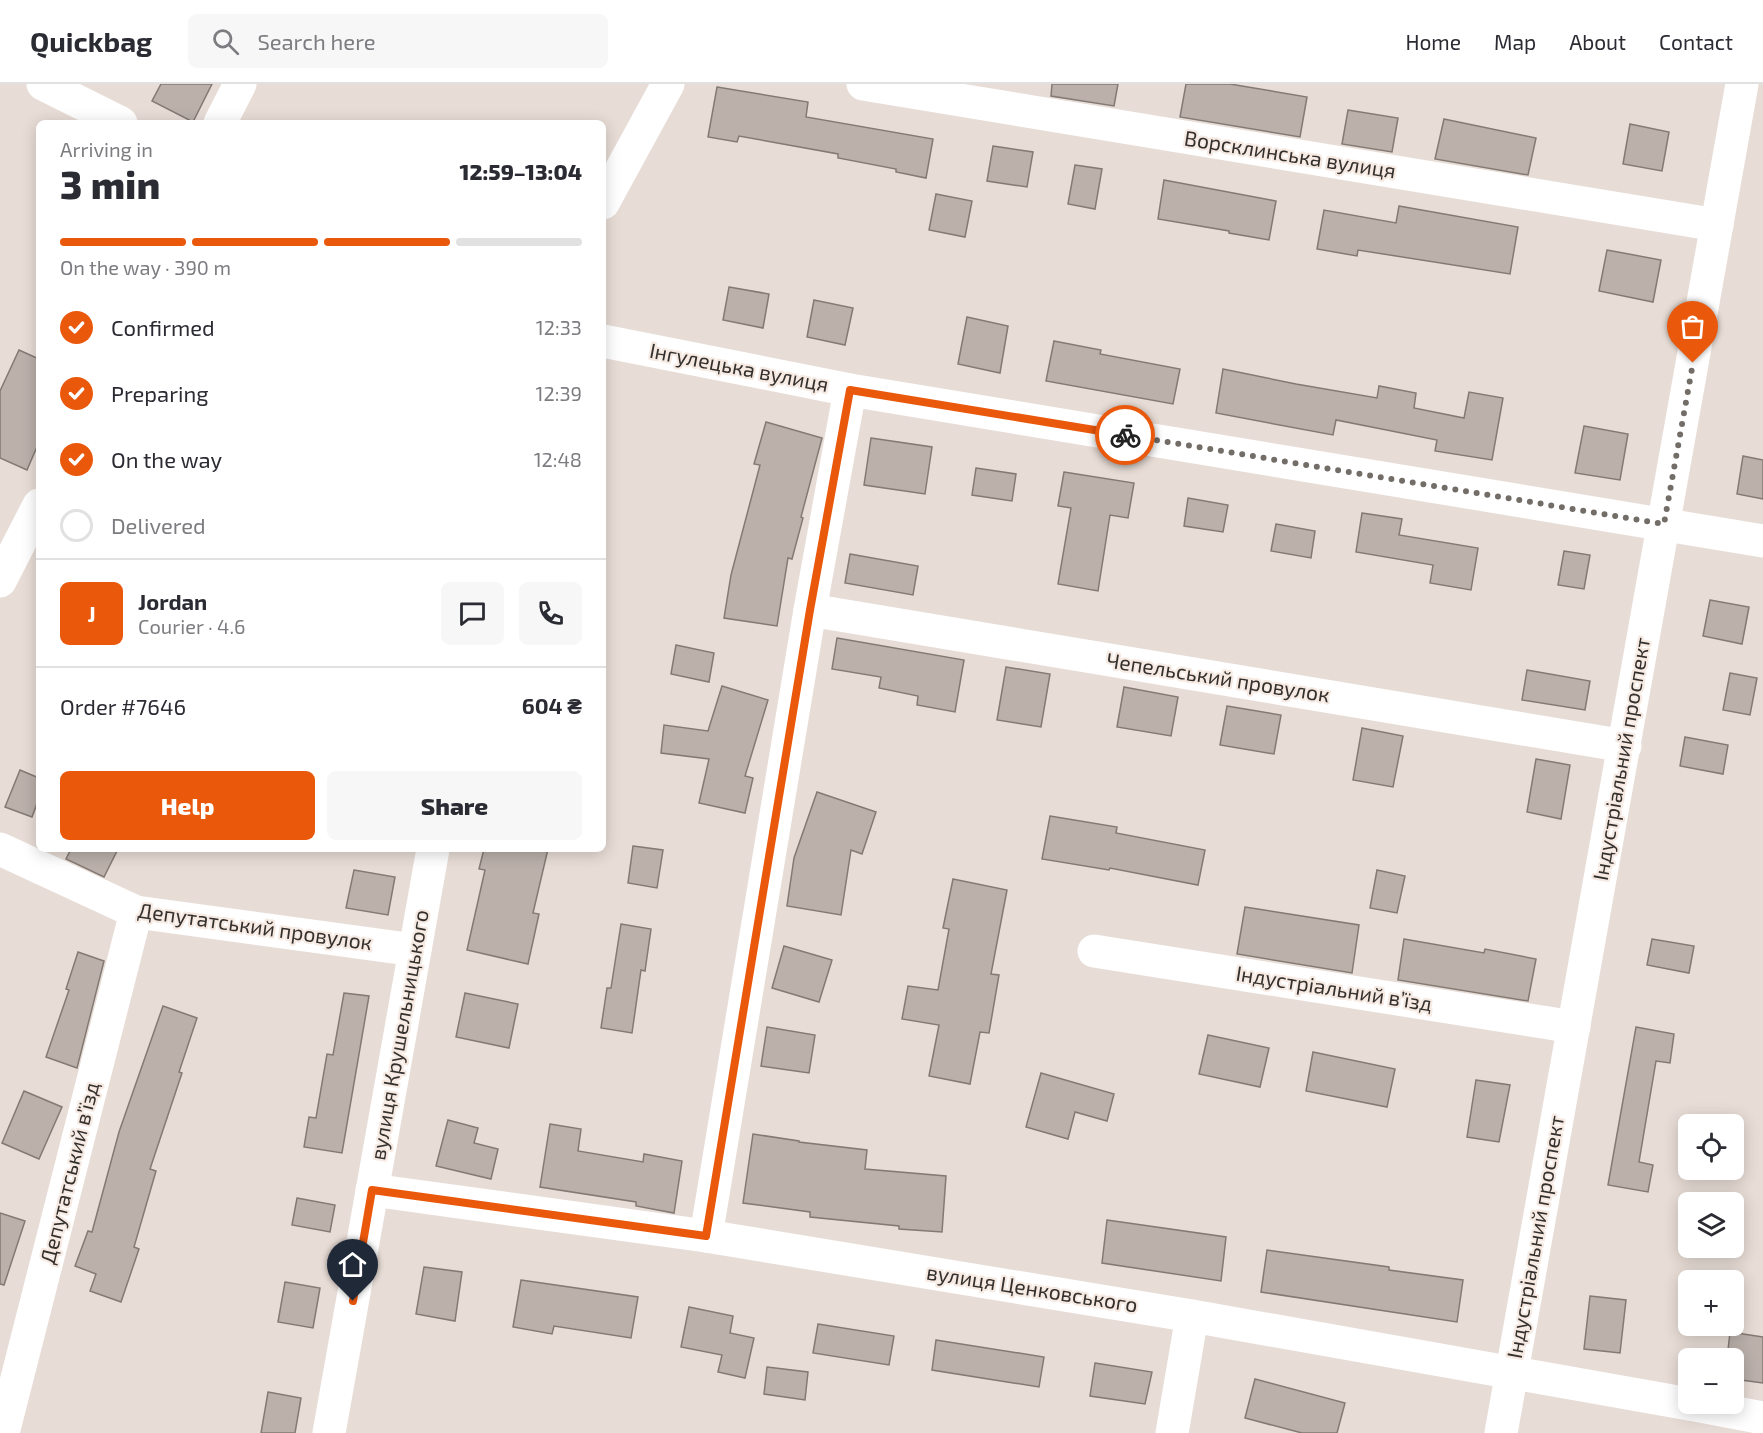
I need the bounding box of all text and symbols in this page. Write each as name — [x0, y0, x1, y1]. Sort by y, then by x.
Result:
search box — [188, 14, 608, 68]
text: Quickbag — [30, 24, 152, 58]
icon: search — [209, 25, 242, 58]
text: Search here — [257, 28, 376, 54]
text: Home — [1405, 29, 1461, 54]
text: Map — [1494, 29, 1536, 54]
text: About — [1569, 29, 1626, 54]
text: Contact — [1659, 29, 1733, 54]
street label: Ворсклинська вулиця — [1183, 124, 1398, 184]
text: Arriving in — [60, 137, 153, 161]
text: 12:59–13:04 — [459, 158, 582, 184]
text: 3 min — [60, 160, 160, 207]
text: On the way · 390 m — [60, 255, 231, 279]
pin — [1667, 301, 1718, 363]
icon: bag — [1676, 310, 1709, 343]
icon: check — [60, 311, 93, 344]
text: Confirmed — [111, 314, 215, 340]
text: 12:33 — [536, 315, 582, 339]
street label: Інгулецька вулиця — [647, 337, 831, 397]
icon: check — [60, 377, 93, 410]
text: Preparing — [111, 380, 209, 406]
text: 12:39 — [536, 381, 582, 405]
courier — [1095, 405, 1155, 465]
icon: bike — [1109, 419, 1142, 452]
icon: check — [60, 443, 93, 476]
text: On the way — [111, 446, 222, 472]
text: 12:48 — [534, 447, 582, 471]
text: Delivered — [111, 512, 206, 538]
button: chat — [441, 582, 504, 645]
button: phone — [519, 582, 582, 645]
text: Jordan — [138, 588, 207, 614]
text: J — [87, 600, 96, 626]
text: Courier · 4.6 — [138, 614, 245, 638]
street label: Індустріальний проспект — [1587, 635, 1655, 882]
street label: Чепельський провулок — [1105, 647, 1332, 707]
text: 604 ₴ — [522, 692, 582, 718]
text: Order #7646 — [60, 693, 186, 719]
button: Help — [60, 771, 315, 840]
button: Share — [327, 771, 582, 840]
street label: Депутатський провулок — [136, 897, 374, 955]
street label: вулиця Крушельницького — [364, 907, 434, 1162]
street label: Індустріальний в’їзд — [1234, 960, 1434, 1016]
street label: Депутатський в’їзд — [34, 1079, 104, 1266]
street label: Індустріальний проспект — [1501, 1113, 1569, 1360]
map controls — [1678, 1114, 1744, 1414]
button: locate — [1678, 1114, 1744, 1180]
button: layers — [1678, 1192, 1744, 1258]
pin — [327, 1239, 378, 1301]
icon: home — [336, 1248, 369, 1281]
street label: вулиця Ценковського — [925, 1258, 1140, 1318]
button: + — [1678, 1270, 1744, 1336]
button: − — [1678, 1348, 1744, 1414]

